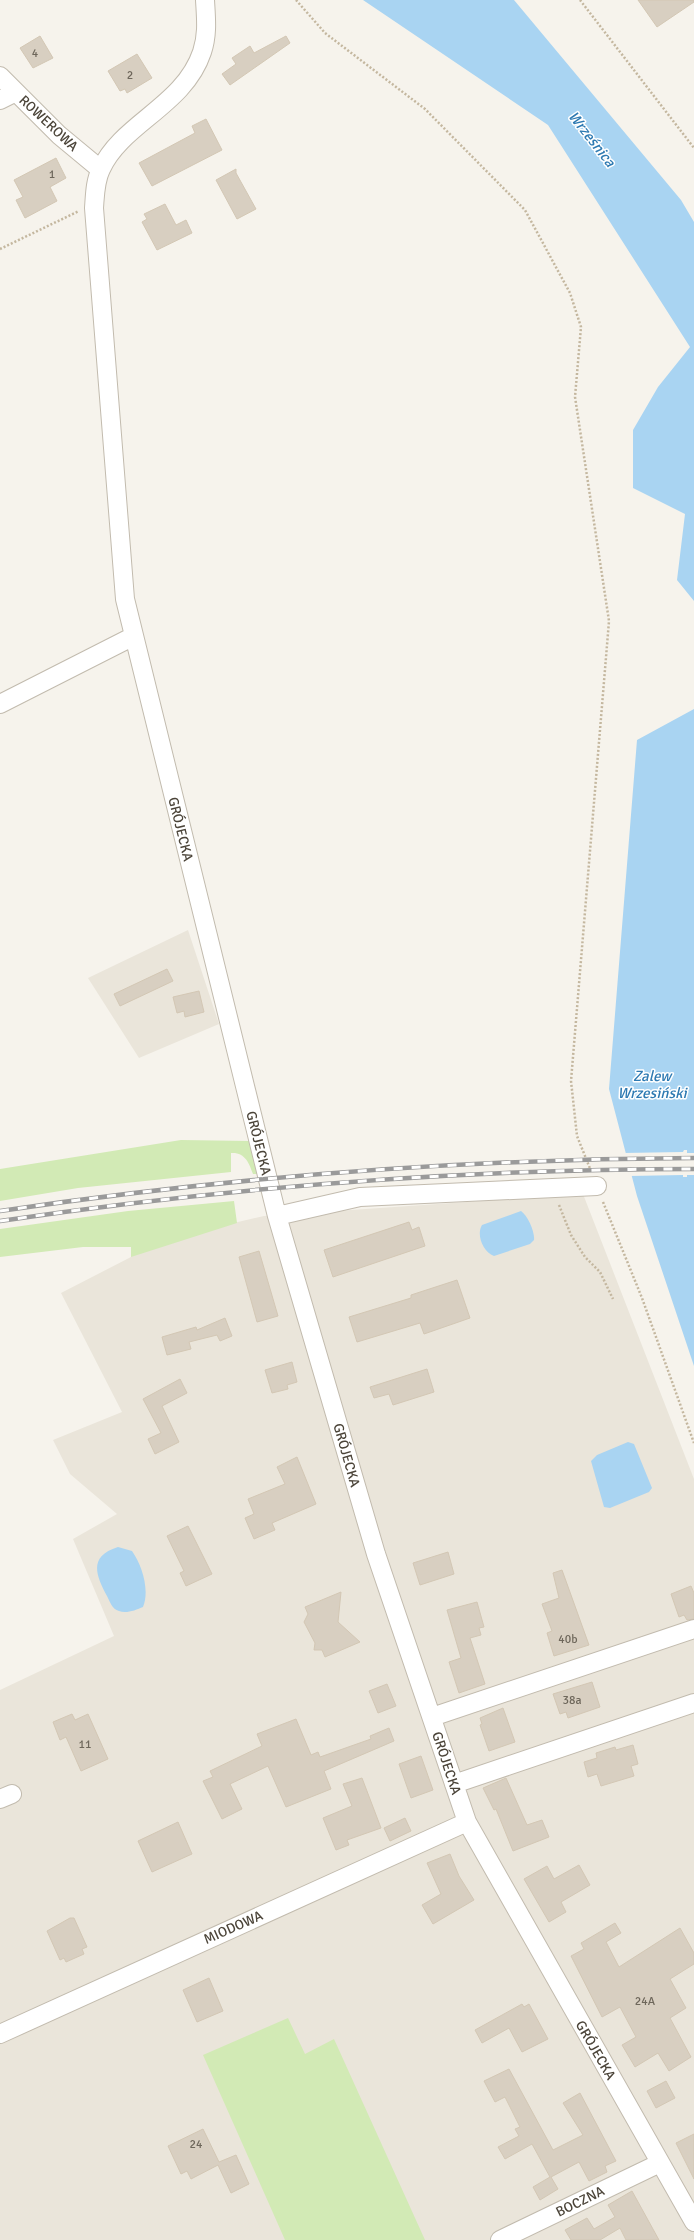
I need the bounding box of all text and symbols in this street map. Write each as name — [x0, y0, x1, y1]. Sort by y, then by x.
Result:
house number: 4 — [32, 46, 39, 61]
house number: 2 — [127, 68, 133, 83]
street label: ROWEROWA — [16, 92, 82, 155]
water label: Wrześnica — [565, 108, 620, 171]
house number: 1 — [49, 167, 55, 182]
street label: GRÓJECKA — [164, 795, 197, 863]
water label: Zalew Wrzesiński — [617, 1067, 688, 1102]
street label: GRÓJECKA — [242, 1109, 275, 1177]
street label: GRÓJECKA — [329, 1421, 364, 1489]
house number: 40b — [558, 1632, 578, 1647]
house number: 38a — [562, 1693, 582, 1708]
street label: GRÓJECKA — [428, 1729, 465, 1797]
house number: 11 — [79, 1737, 91, 1752]
street label: MIODOWA — [201, 1907, 266, 1948]
house number: 24A — [635, 1994, 656, 2009]
street label: GRÓJECKA — [572, 2018, 620, 2083]
house number: 24 — [190, 2137, 203, 2152]
street label: BOCZNA — [553, 2182, 608, 2220]

